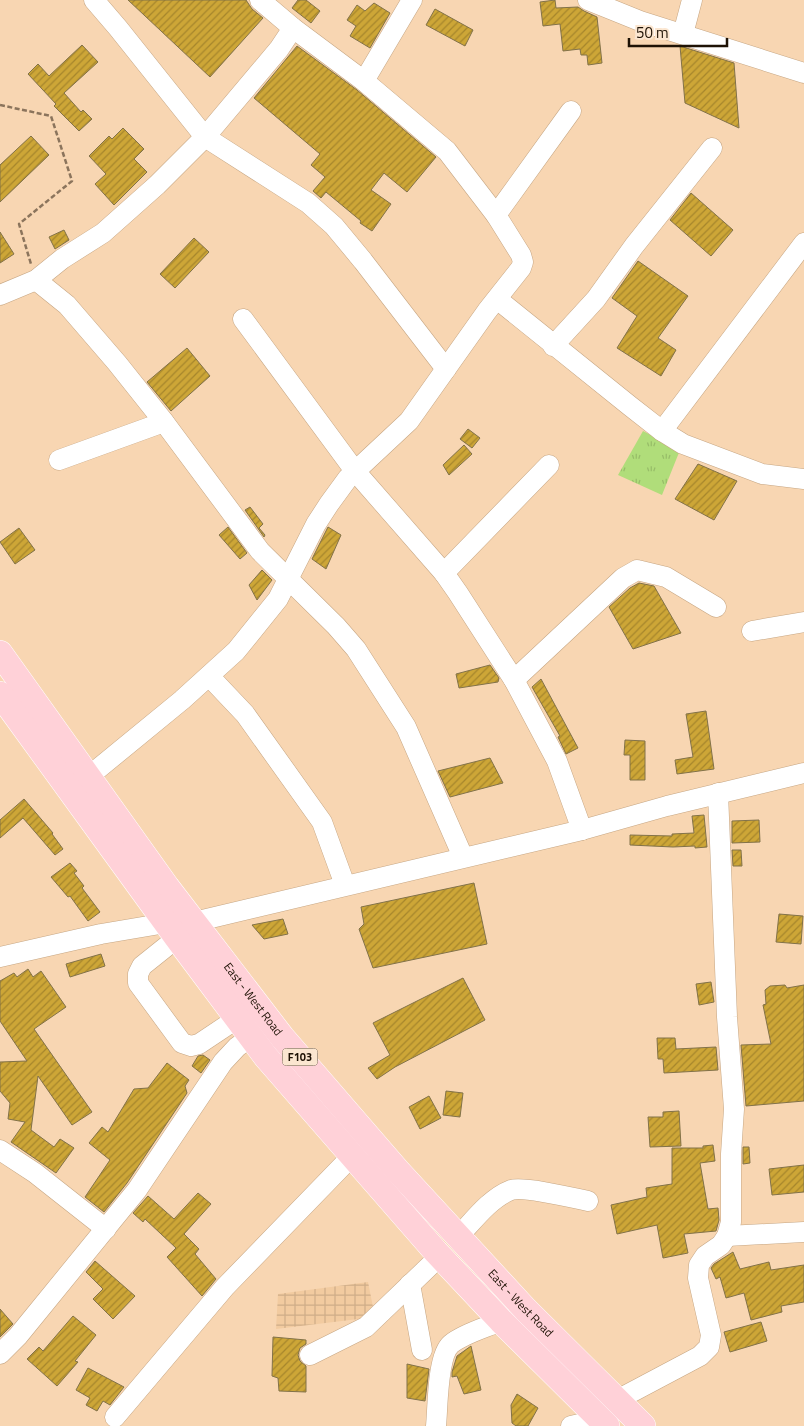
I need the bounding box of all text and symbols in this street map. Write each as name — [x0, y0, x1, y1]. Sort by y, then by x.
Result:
scale bar — [629, 15, 726, 47]
text: 50 m — [636, 21, 669, 44]
street label: East - West Road — [219, 958, 288, 1040]
road number: F103 — [282, 1048, 318, 1066]
street label: East - West Road — [484, 1264, 558, 1341]

